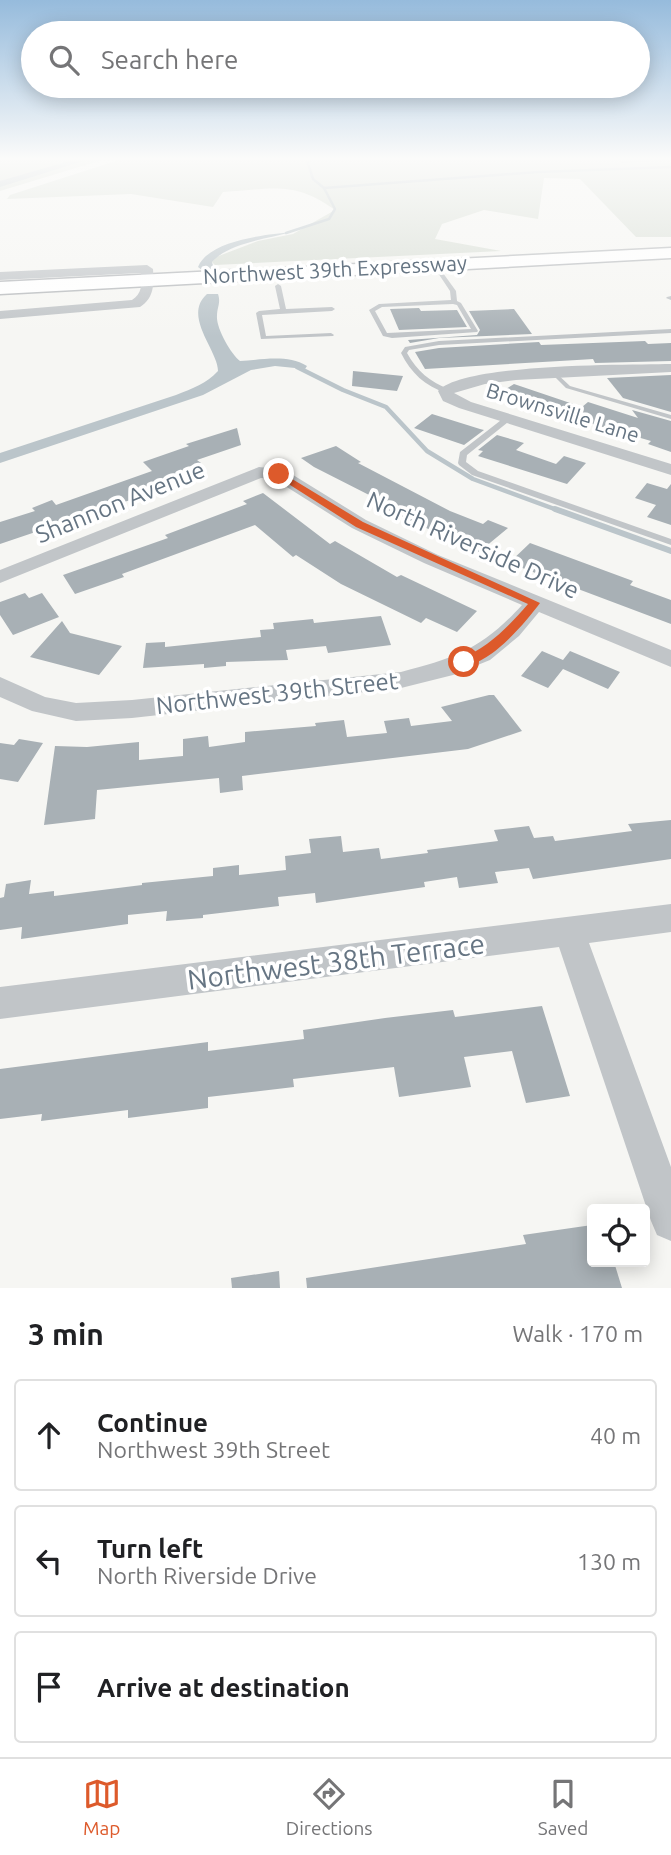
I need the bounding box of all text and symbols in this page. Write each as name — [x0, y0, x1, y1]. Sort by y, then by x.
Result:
search box — [21, 21, 650, 98]
icon: search — [45, 41, 83, 79]
text: Search here — [101, 45, 238, 74]
street label: Northwest 39th Expressway — [203, 250, 467, 288]
street label: Brownsville Lane — [484, 377, 642, 447]
street label: Shannon Avenue — [31, 456, 209, 548]
route end — [263, 458, 294, 489]
street label: North Riverside Drive — [363, 486, 583, 604]
route start — [448, 646, 479, 677]
street label: Northwest 39th Street — [155, 667, 400, 719]
street label: Northwest 38th Terrace — [186, 927, 486, 995]
map controls — [587, 1204, 650, 1267]
button: locate — [587, 1204, 650, 1267]
text: 3 min — [28, 1317, 104, 1351]
text: Walk · 170 m — [512, 1321, 643, 1346]
text: Continue — [97, 1408, 208, 1437]
icon: ahead — [30, 1416, 68, 1454]
text: 40 m — [590, 1423, 641, 1448]
text: Northwest 39th Street — [97, 1437, 330, 1462]
text: Turn left — [97, 1534, 203, 1563]
icon: left — [30, 1542, 68, 1580]
text: 130 m — [577, 1549, 641, 1574]
text: North Riverside Drive — [97, 1563, 317, 1588]
icon: arrive — [30, 1668, 68, 1706]
text: Arrive at destination — [97, 1673, 350, 1702]
tab: Map — [83, 1775, 121, 1839]
tab: Directions — [286, 1775, 373, 1839]
tab: Saved — [538, 1775, 588, 1839]

